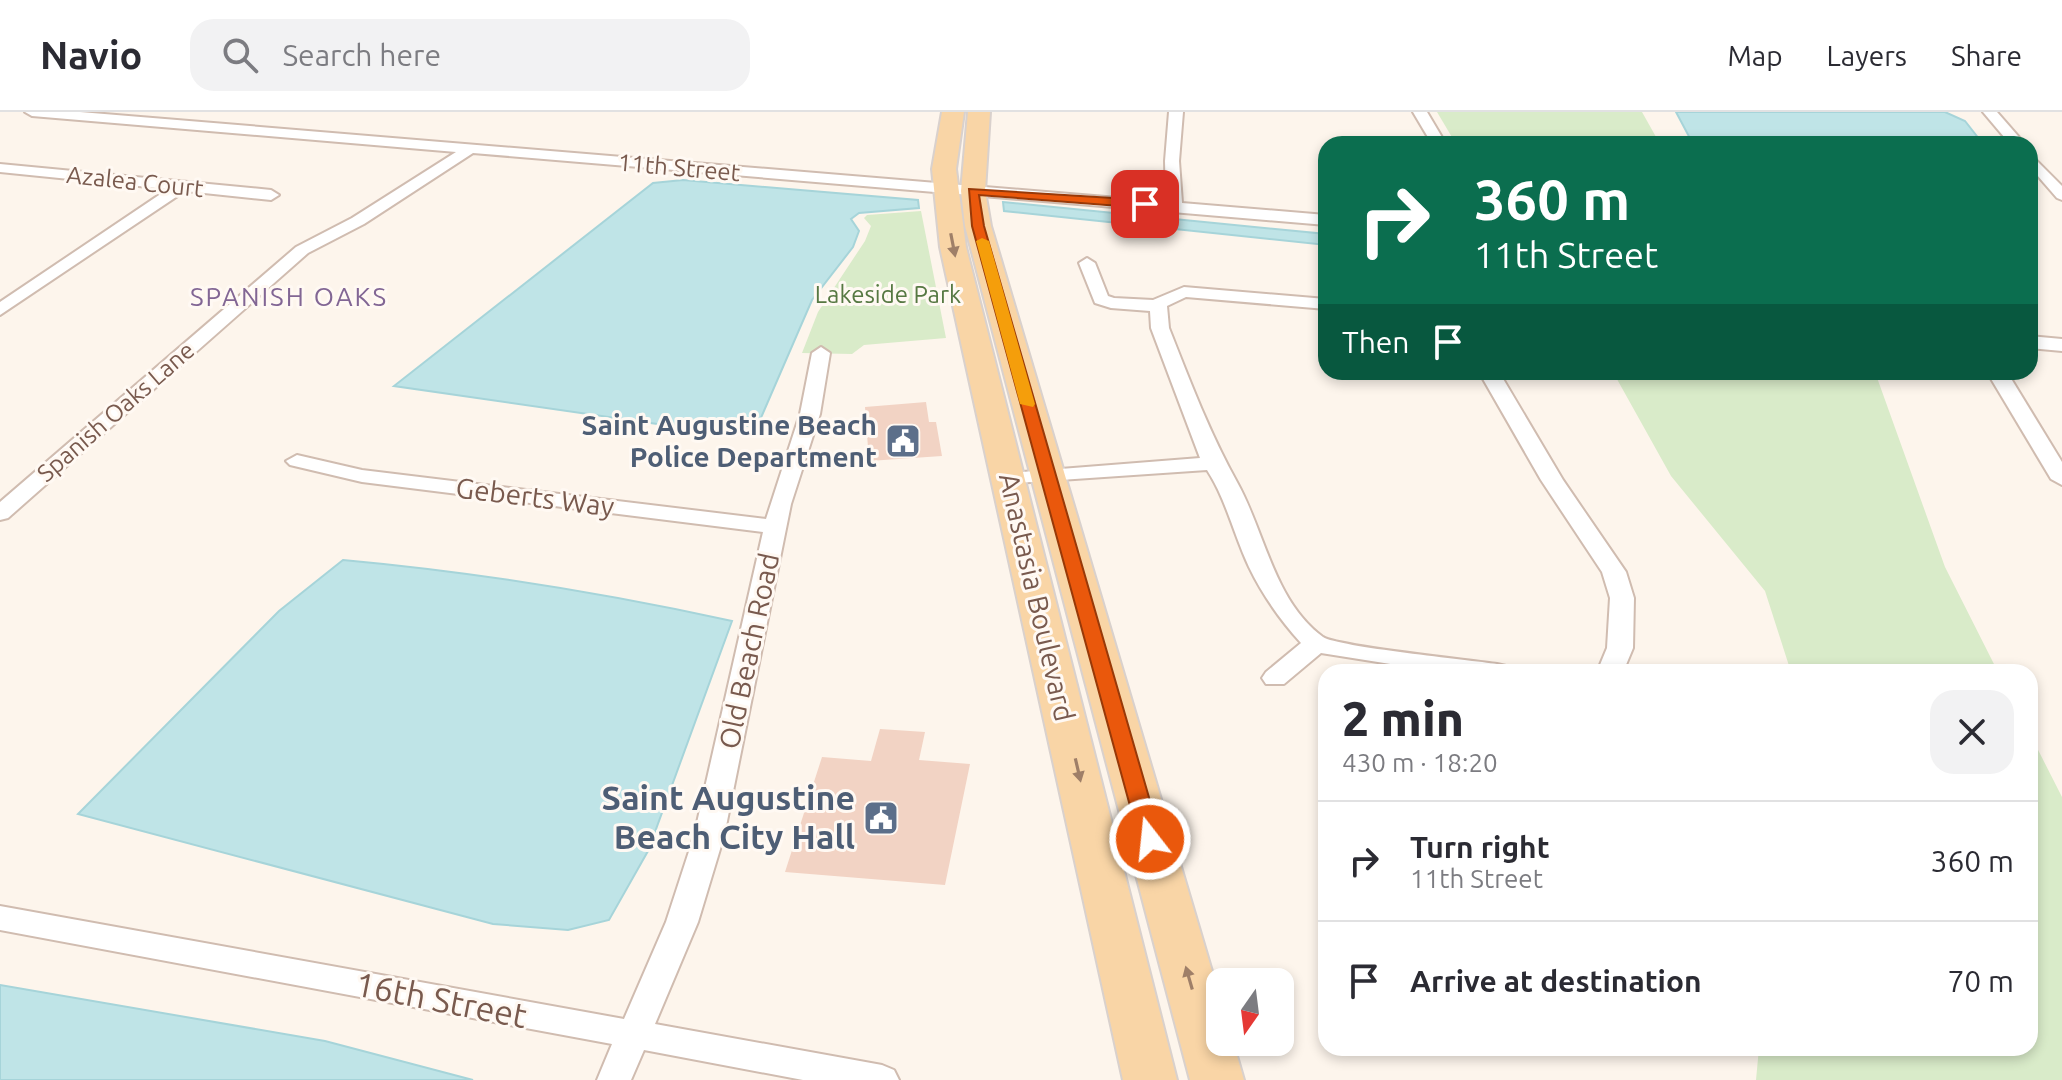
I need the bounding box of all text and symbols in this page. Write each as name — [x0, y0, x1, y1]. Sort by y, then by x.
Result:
search box — [190, 19, 750, 91]
icon: search — [218, 33, 262, 77]
text: Navio — [40, 34, 142, 76]
text: Search here — [282, 38, 441, 72]
text: Map — [1727, 40, 1783, 71]
text: Layers — [1827, 40, 1907, 71]
text: Share — [1951, 40, 2022, 71]
street label: 11th Street — [617, 149, 742, 186]
street label: Azalea Court — [65, 161, 205, 202]
icon: right — [1342, 168, 1446, 272]
text: 360 m — [1474, 168, 1630, 231]
pin — [1111, 170, 1179, 238]
icon: arrive — [1123, 182, 1167, 226]
one-way arrow — [948, 232, 960, 257]
text: 11th Street — [1474, 234, 1658, 275]
park label: Lakeside Park — [815, 281, 961, 308]
district label: SPANISH OAKS — [190, 282, 388, 311]
icon: arrive — [1426, 320, 1470, 364]
text: Then — [1342, 325, 1410, 359]
street label: Spanish Oaks Lane — [32, 336, 199, 487]
place label: Saint Augustine Beach Police Department — [582, 409, 877, 472]
public building icon: Saint Augustine Beach Police Department — [884, 422, 922, 460]
street label: Anastasia Boulevard — [994, 470, 1081, 724]
street label: Geberts Way — [454, 471, 616, 522]
street label: Old Beach Road — [713, 550, 784, 752]
button: close — [1930, 690, 2014, 774]
text: 2 min — [1342, 691, 1464, 745]
text: 430 m · 18:20 — [1342, 748, 1498, 777]
one-way arrow — [1072, 758, 1085, 783]
place label: Saint Augustine Beach City Hall — [602, 778, 855, 855]
position arrow — [1108, 797, 1192, 881]
public building icon: Saint Augustine Beach City Hall — [862, 799, 900, 837]
text: Turn right — [1410, 830, 1550, 864]
icon: right — [1342, 839, 1386, 883]
text: 360 m — [1930, 844, 2014, 878]
text: 11th Street — [1410, 864, 1543, 893]
icon: arrive — [1342, 959, 1386, 1003]
street label: 16th Street — [352, 964, 530, 1034]
text: Arrive at destination — [1410, 964, 1702, 998]
text: 70 m — [1947, 964, 2014, 998]
one-way arrow — [1182, 965, 1195, 989]
north arrow — [1206, 968, 1294, 1056]
map controls — [1206, 968, 1294, 1056]

